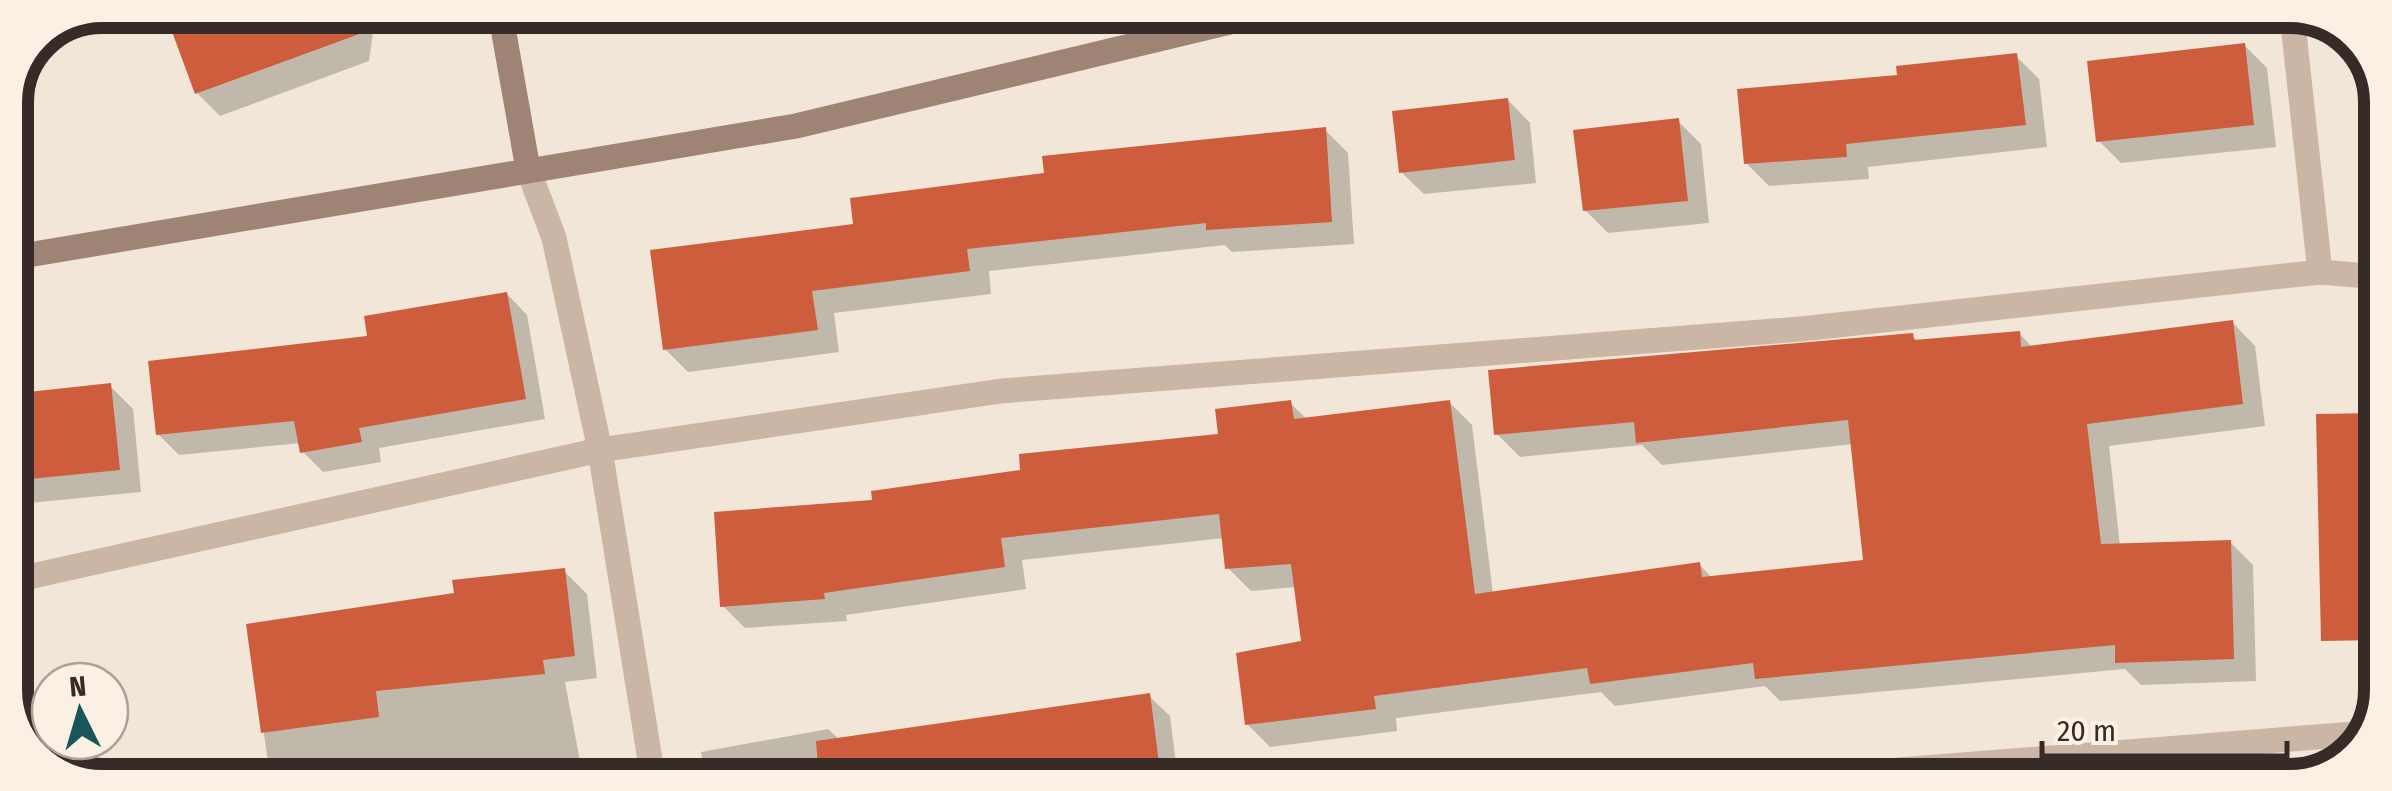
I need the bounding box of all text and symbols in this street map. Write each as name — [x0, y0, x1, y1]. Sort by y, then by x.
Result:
north arrow — [30, 661, 130, 761]
text: N — [68, 669, 88, 704]
scale bar — [2042, 696, 2287, 758]
text: 20 m — [2057, 713, 2116, 749]

